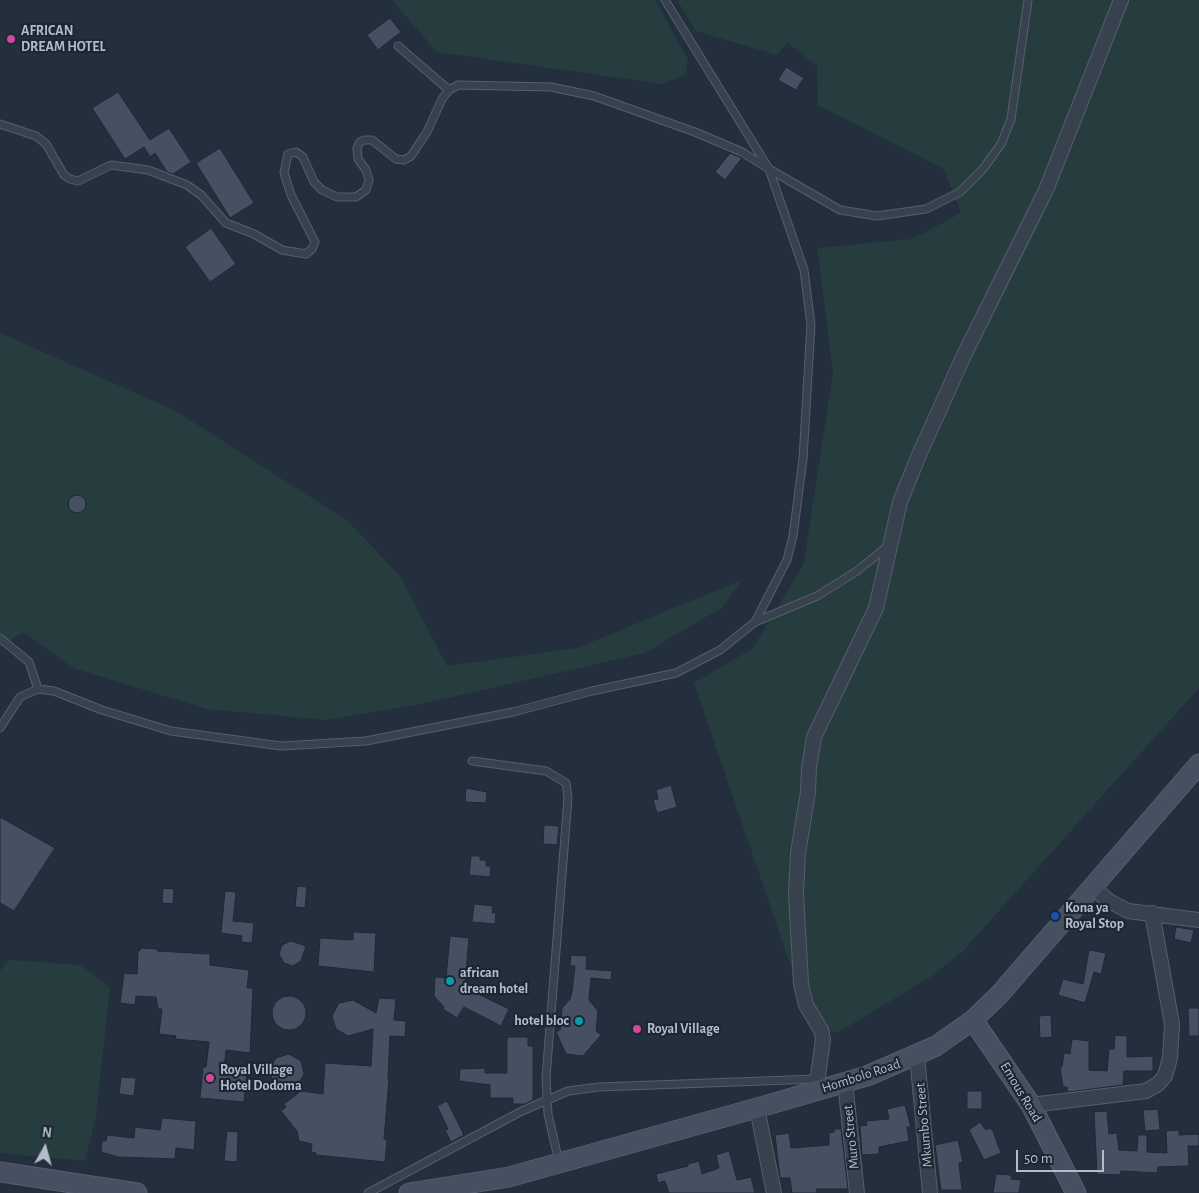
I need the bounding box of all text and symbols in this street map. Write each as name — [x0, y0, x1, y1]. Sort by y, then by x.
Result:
place label: AFRICAN DREAM HOTEL — [21, 23, 106, 56]
marker: AFRICAN DREAM HOTEL — [5, 33, 17, 45]
place label: Kona ya Royal Stop — [1065, 900, 1124, 932]
marker: Kona ya Royal Stop — [1049, 910, 1061, 922]
place label: african dream hotel — [460, 965, 528, 998]
marker: african dream hotel — [444, 975, 456, 987]
place label: hotel bloc — [514, 1013, 569, 1029]
marker: hotel bloc — [573, 1015, 585, 1027]
place label: Royal Village — [647, 1021, 720, 1037]
marker: Royal Village — [631, 1023, 643, 1035]
street label: Hombolo Road — [820, 1055, 902, 1097]
street label: Emous Road — [997, 1059, 1045, 1125]
place label: Royal Village Hotel Dodoma — [220, 1062, 302, 1094]
marker: Royal Village Hotel Dodoma — [204, 1072, 216, 1084]
street label: Mkumbo Street — [912, 1082, 936, 1168]
street label: Muro Street — [839, 1104, 863, 1170]
north arrow — [20, 1123, 70, 1173]
text: N — [41, 1126, 53, 1141]
scale bar — [1019, 1140, 1106, 1172]
text: 50 m — [1024, 1151, 1053, 1166]

